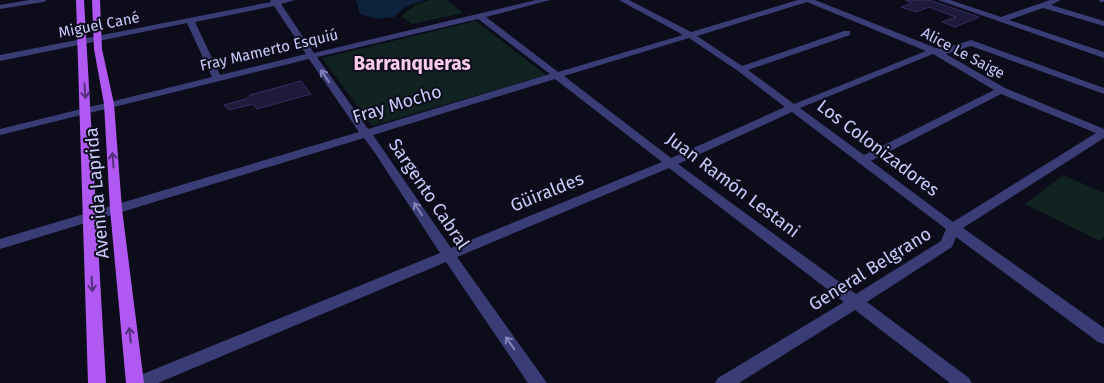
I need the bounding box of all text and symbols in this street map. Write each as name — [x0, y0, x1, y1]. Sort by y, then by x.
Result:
street label: Miguel Cané — [57, 8, 141, 42]
street label: Alice Le Saige — [918, 24, 1008, 82]
street label: Fray Mamerto Esquiú — [198, 25, 340, 75]
district label: Barranqueras — [353, 52, 471, 75]
one-way arrow — [320, 70, 330, 84]
street label: Fray Mocho — [350, 80, 444, 128]
one-way arrow — [81, 82, 90, 98]
street label: Los Colonizadores — [813, 95, 943, 201]
street label: Avenida Laprida — [80, 126, 114, 260]
street label: Juan Ramón Lestani — [662, 128, 804, 242]
street label: Sargento Cabral — [384, 134, 474, 254]
one-way arrow — [108, 153, 117, 169]
street label: Güiraldes — [507, 167, 587, 217]
one-way arrow — [413, 202, 423, 216]
street label: General Belgrano — [805, 223, 935, 315]
one-way arrow — [87, 275, 96, 291]
one-way arrow — [125, 327, 135, 343]
one-way arrow — [505, 336, 515, 350]

